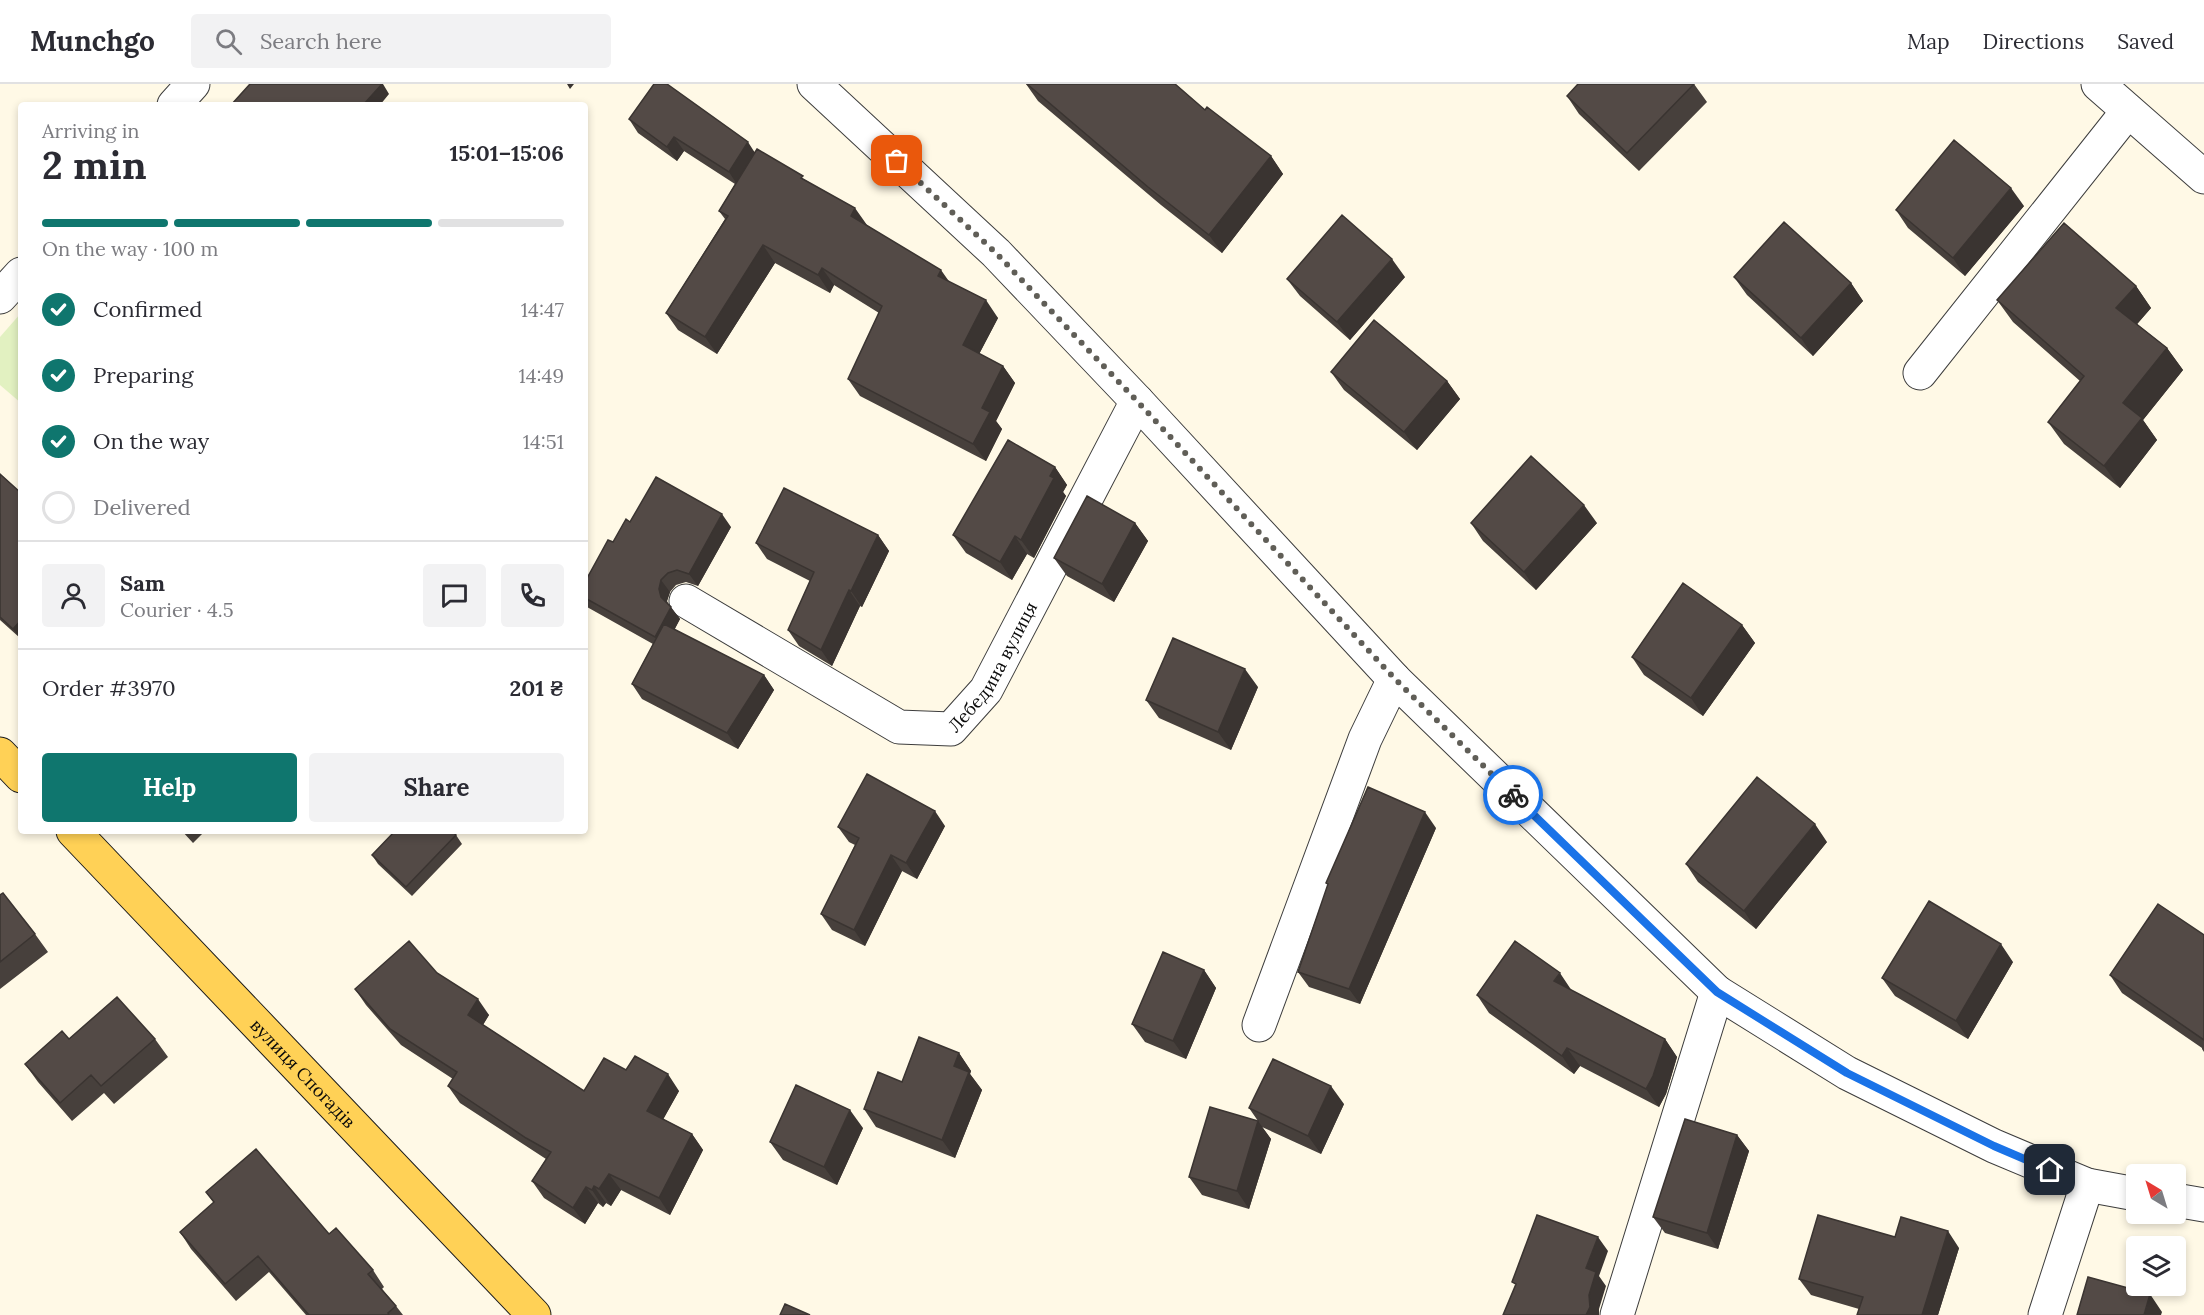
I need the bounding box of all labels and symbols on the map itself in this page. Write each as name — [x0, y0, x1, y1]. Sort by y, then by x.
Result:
pin — [871, 135, 922, 186]
street label: Лебедина вулиця — [943, 598, 1042, 736]
courier — [1483, 765, 1543, 825]
street label: вулиця Спогадів — [246, 1013, 361, 1133]
pin — [2024, 1144, 2075, 1195]
north arrow — [2126, 1164, 2186, 1224]

